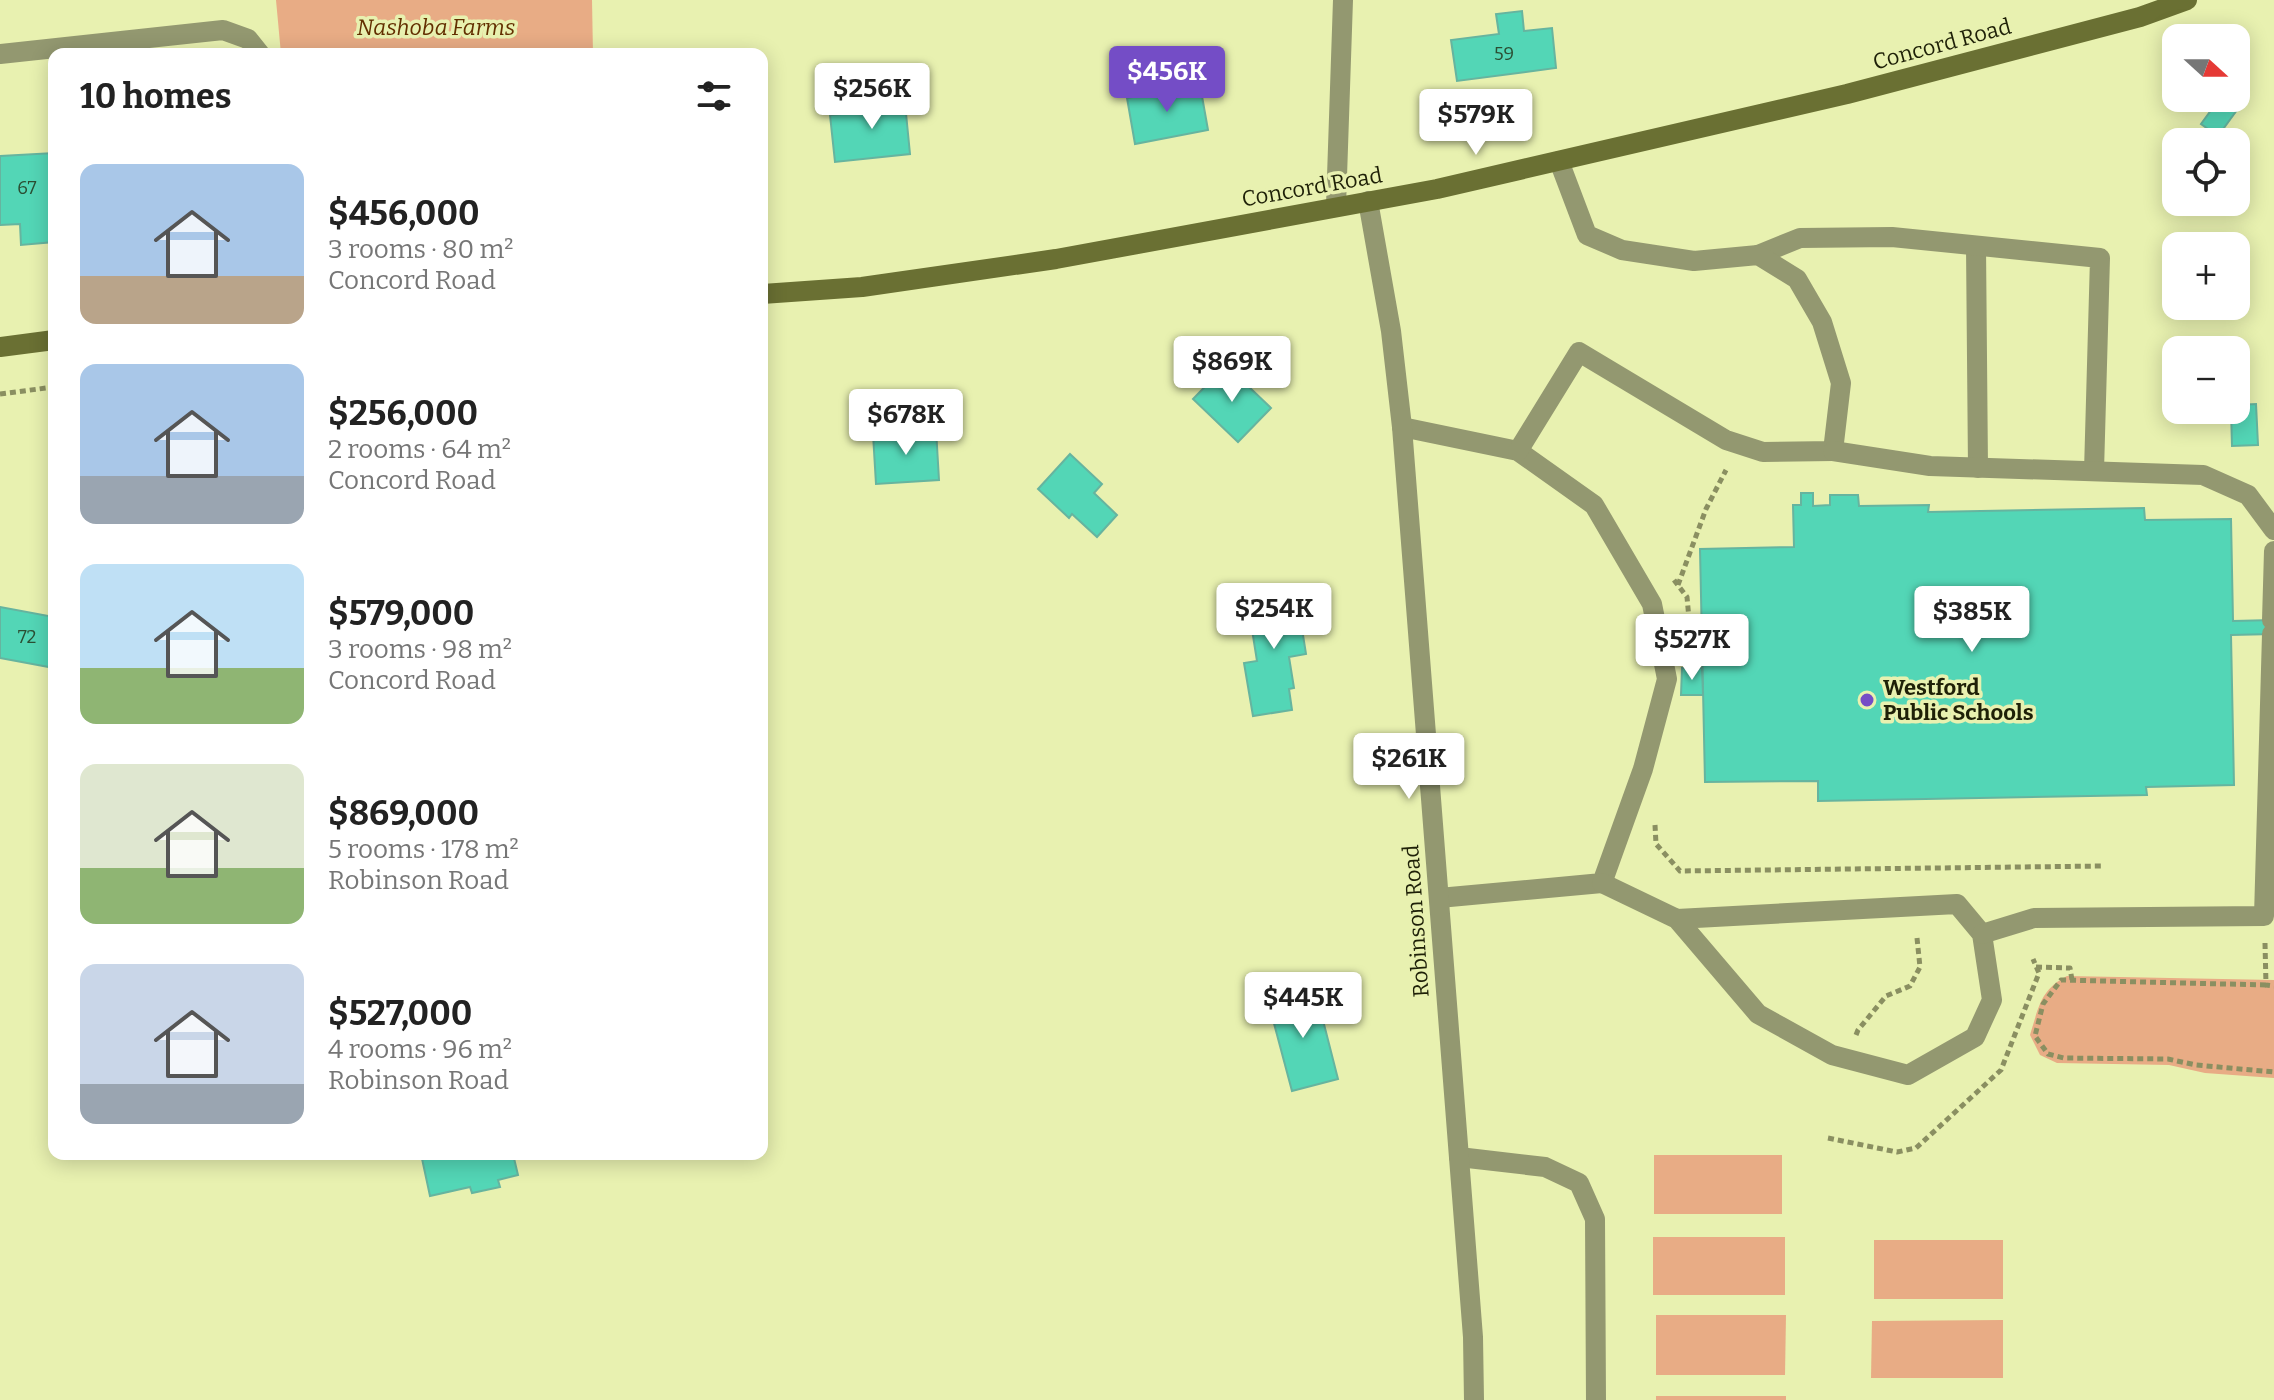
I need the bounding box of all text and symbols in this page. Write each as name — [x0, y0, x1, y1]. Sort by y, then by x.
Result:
street label: Concord Road — [1870, 13, 2014, 75]
park label: Nashoba Farms — [357, 14, 515, 41]
north arrow — [2162, 24, 2250, 112]
map controls — [2162, 24, 2250, 424]
house number: 59 — [1494, 43, 1514, 65]
pin: $456K — [1111, 46, 1223, 114]
text: $456K — [1127, 56, 1207, 87]
pin: $256K — [816, 63, 928, 131]
text: $256K — [833, 73, 911, 104]
icon: filters — [692, 74, 736, 118]
text: 10 homes — [80, 76, 231, 117]
pin: $579K — [1420, 89, 1532, 157]
text: $579K — [1437, 99, 1515, 130]
button: locate — [2162, 128, 2250, 216]
street label: Concord Road — [1240, 161, 1384, 213]
house number: 67 — [17, 177, 37, 199]
text: $456,000 — [328, 193, 480, 234]
icon: home — [144, 196, 240, 292]
button: + — [2162, 232, 2250, 320]
text: 3 rooms · 80 m² — [328, 234, 513, 265]
text: Concord Road — [328, 265, 496, 296]
pin: $869K — [1176, 336, 1288, 404]
button: − — [2162, 336, 2250, 424]
text: $869K — [1192, 346, 1272, 377]
pin: $678K — [850, 389, 962, 457]
text: $256,000 — [328, 393, 478, 434]
icon: home — [144, 396, 240, 492]
text: $678K — [867, 399, 945, 430]
text: 2 rooms · 64 m² — [328, 434, 511, 465]
text: Concord Road — [328, 465, 496, 496]
pin: $254K — [1218, 583, 1330, 651]
pin: $385K — [1916, 586, 2028, 654]
text: $579,000 — [328, 593, 474, 634]
text: $254K — [1234, 593, 1314, 624]
icon: home — [144, 596, 240, 692]
text: $385K — [1932, 596, 2012, 627]
pin: $527K — [1636, 614, 1748, 682]
text: $527K — [1654, 624, 1730, 655]
house number: 72 — [18, 626, 36, 648]
text: 3 rooms · 98 m² — [328, 634, 512, 665]
text: Concord Road — [328, 665, 496, 696]
place label: Westford Public Schools — [1883, 674, 2034, 726]
marker: Westford Public Schools — [1858, 691, 1876, 709]
pin: $261K — [1353, 733, 1465, 801]
text: $261K — [1371, 743, 1447, 774]
text: $869,000 — [328, 793, 479, 834]
icon: home — [144, 796, 240, 892]
text: 5 rooms · 178 m² — [328, 834, 519, 865]
street label: Robinson Road — [1397, 844, 1435, 998]
text: Robinson Road — [328, 865, 509, 896]
pin: $445K — [1247, 972, 1359, 1040]
text: $445K — [1263, 982, 1343, 1013]
text: $527,000 — [328, 993, 472, 1034]
icon: home — [144, 996, 240, 1092]
text: 4 rooms · 96 m² — [328, 1034, 512, 1065]
text: Robinson Road — [328, 1065, 509, 1096]

